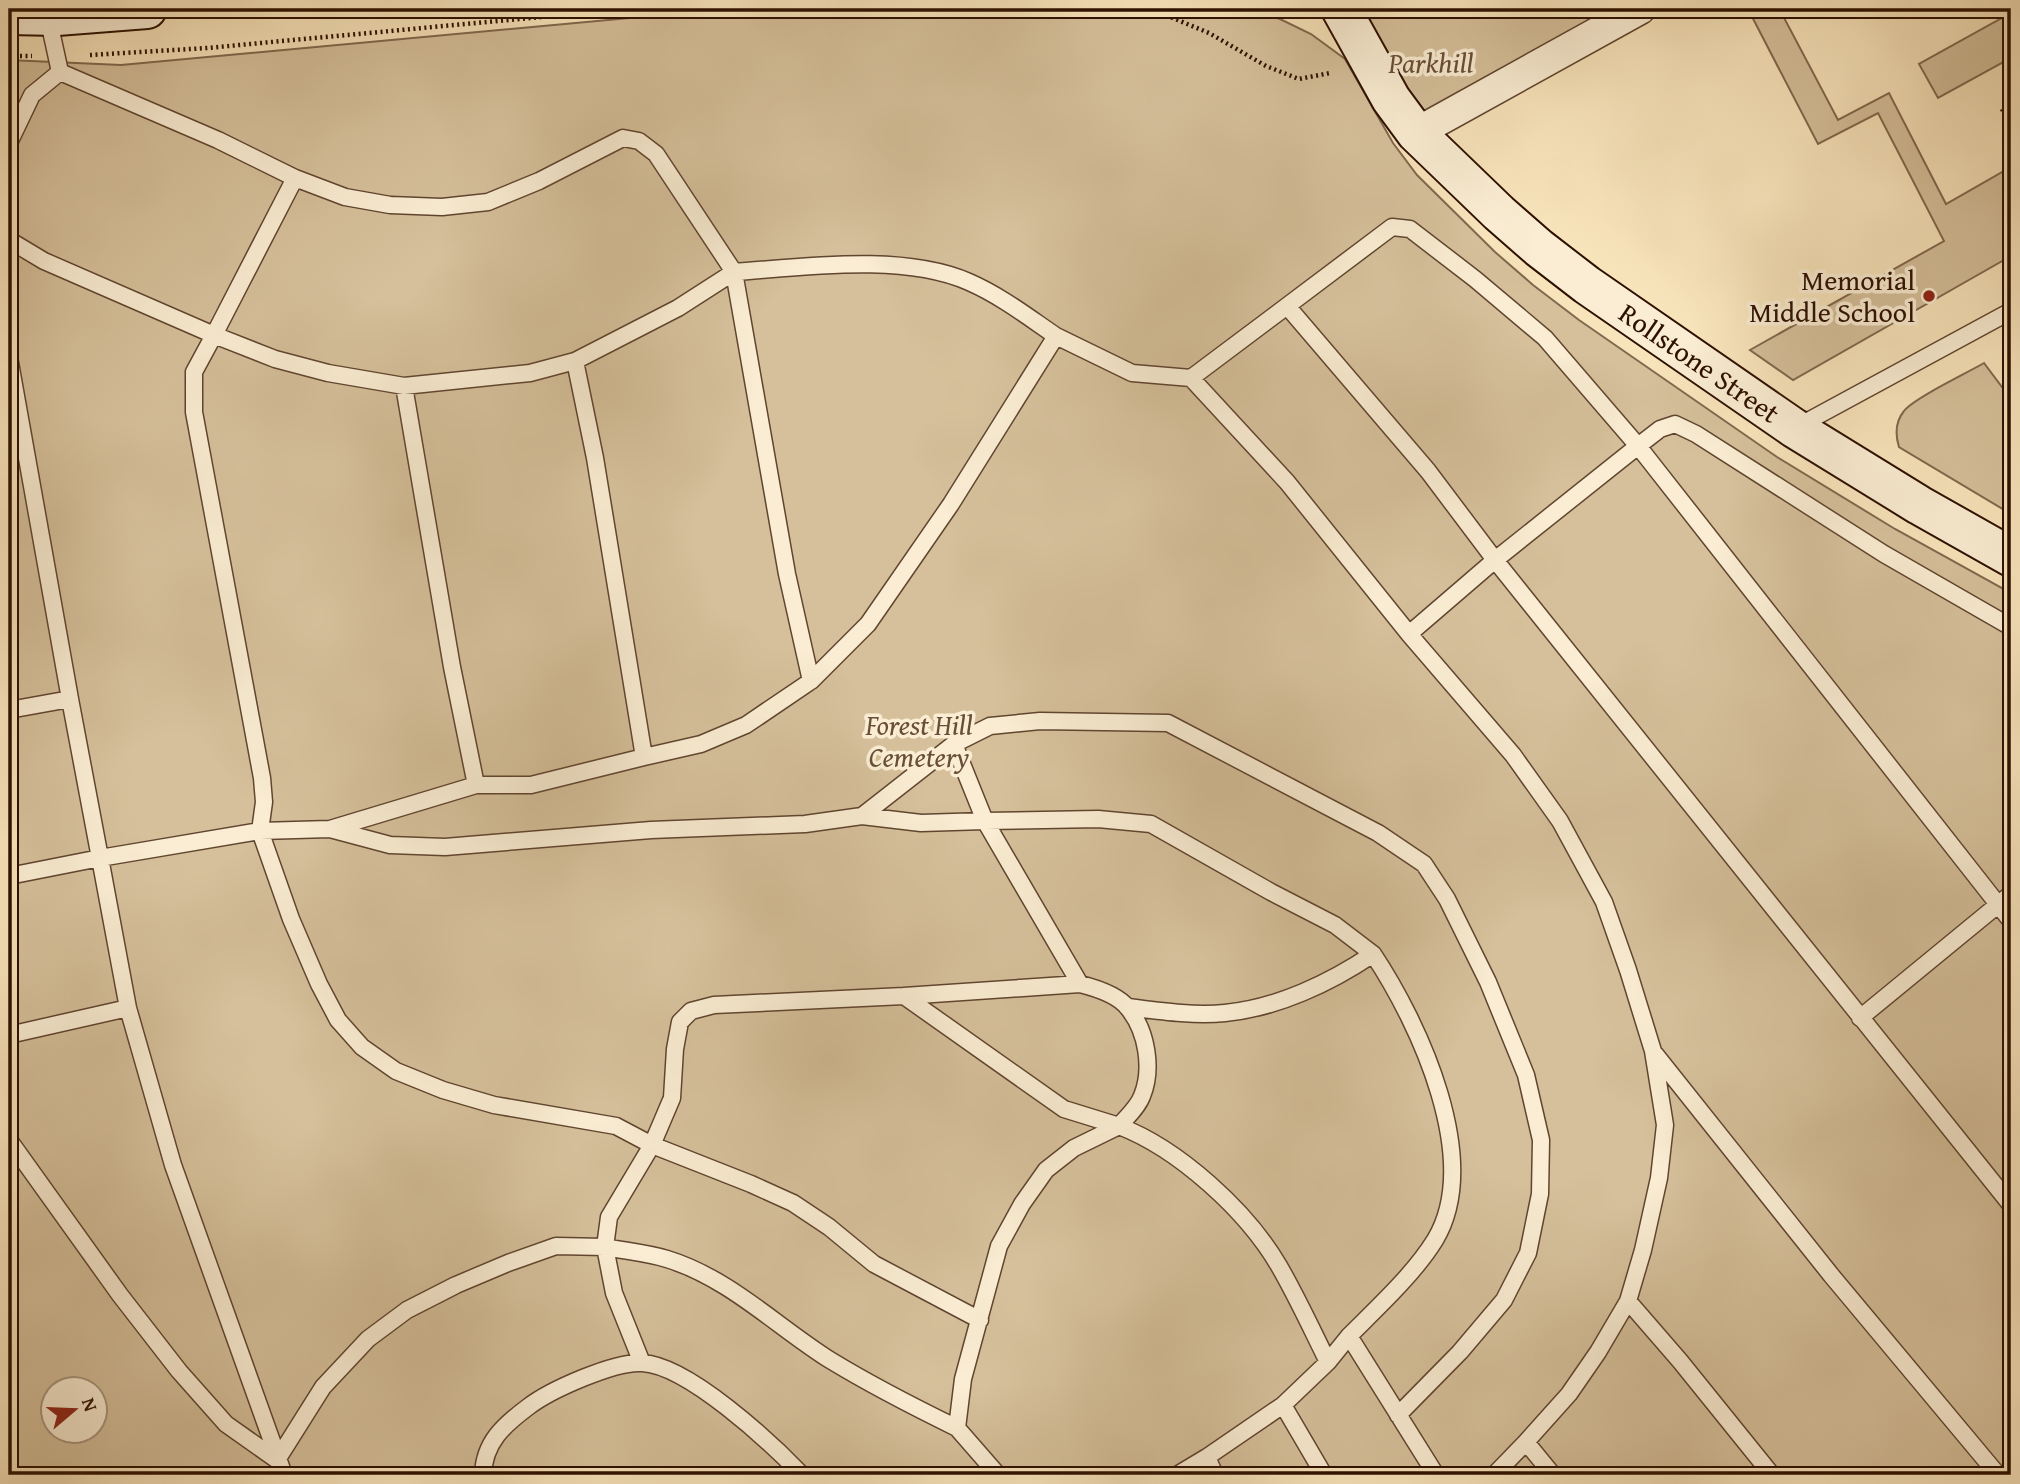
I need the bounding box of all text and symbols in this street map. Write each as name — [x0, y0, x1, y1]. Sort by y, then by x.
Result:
park label: Parkhill — [1388, 42, 1474, 83]
place label: Memorial Middle School — [1749, 259, 1915, 332]
marker: Memorial Middle School — [1921, 288, 1937, 304]
street label: Rollstone Street — [1611, 292, 1789, 433]
park label: Forest Hill Cemetery — [864, 704, 973, 777]
north arrow — [38, 1376, 108, 1446]
text: N — [75, 1394, 105, 1415]

